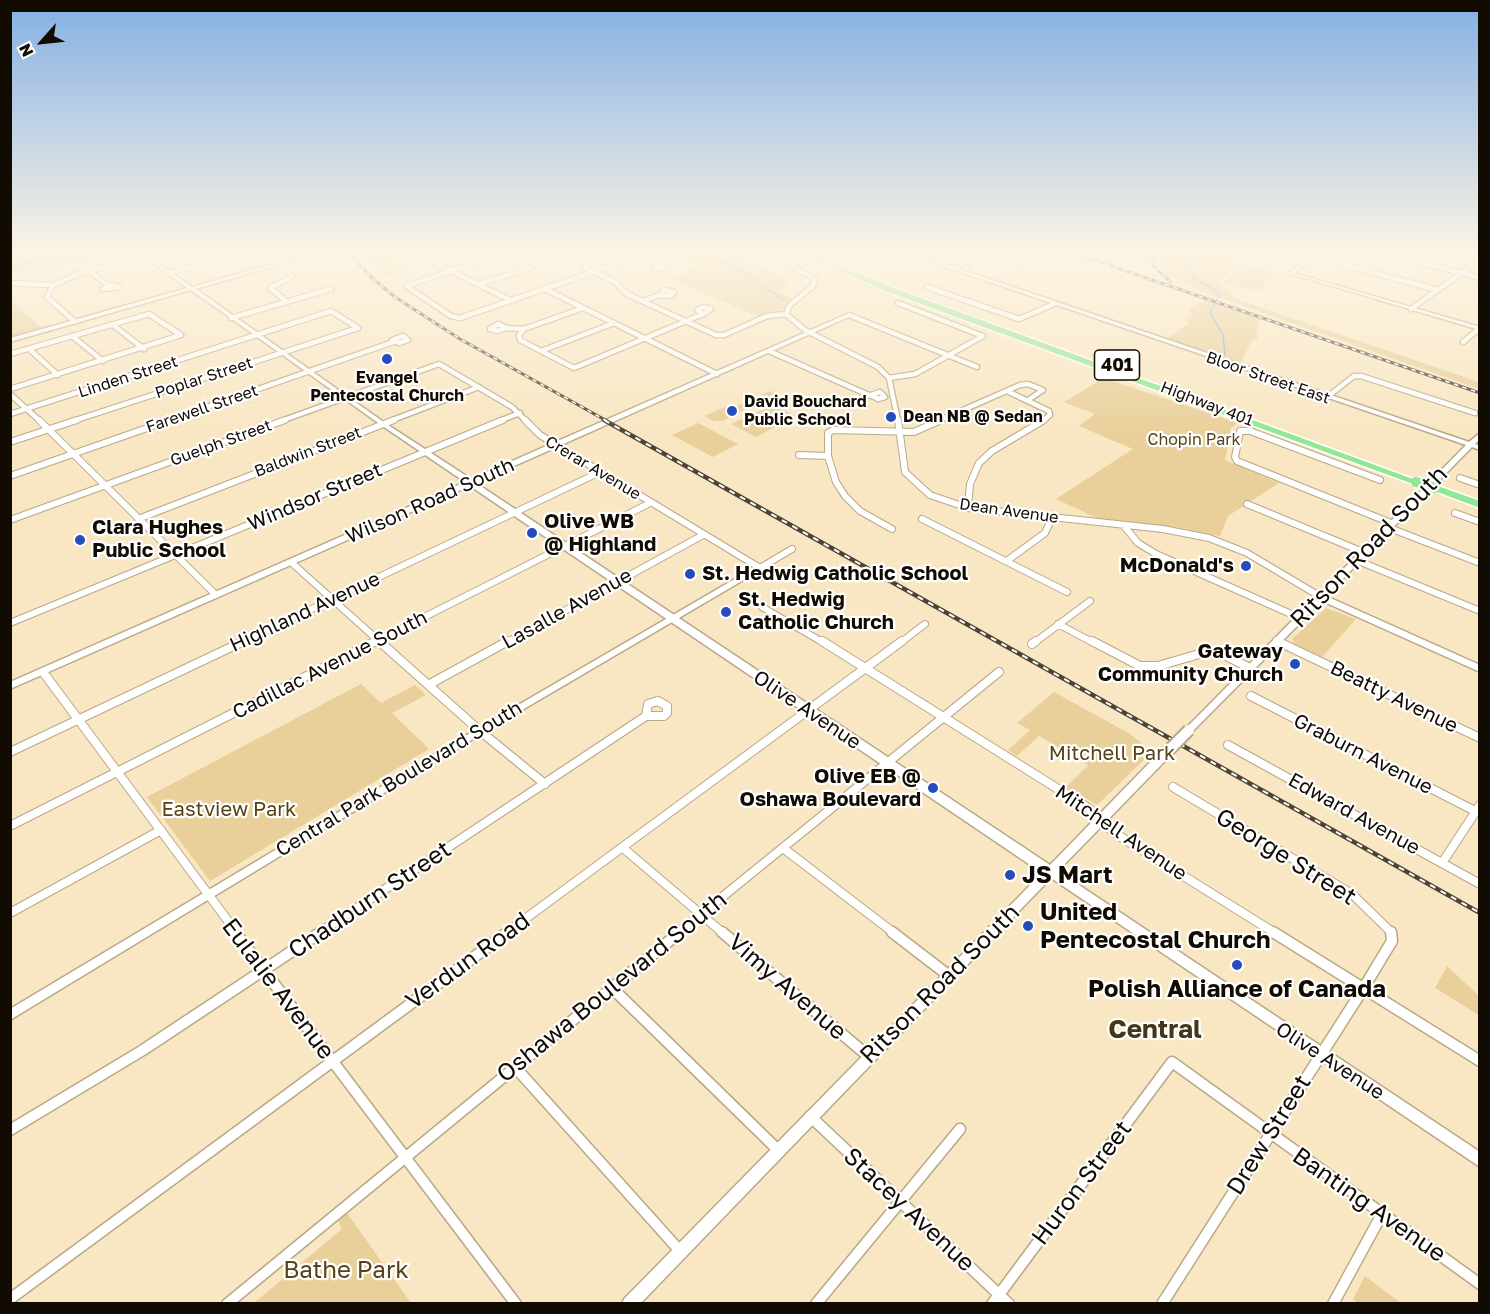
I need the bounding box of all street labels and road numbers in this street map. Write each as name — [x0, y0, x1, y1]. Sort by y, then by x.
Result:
street label: Bloor Street East — [1203, 348, 1333, 408]
road number: 401 — [1094, 350, 1140, 380]
street label: Linden Street — [76, 352, 180, 402]
street label: Poplar Street — [153, 353, 255, 403]
street label: Highway 401 — [1158, 378, 1256, 430]
street label: Farewell Street — [144, 381, 260, 437]
street label: Guelph Street — [168, 416, 274, 470]
street label: Baldwin Street — [252, 423, 364, 481]
street label: Crerar Avenue — [542, 432, 644, 504]
street label: Wilson Road South — [342, 453, 518, 549]
street label: Windsor Street — [244, 458, 386, 536]
street label: Ritson Road South — [1284, 460, 1454, 634]
street label: Dean Avenue — [958, 495, 1060, 527]
street label: Lasalle Avenue — [498, 563, 636, 655]
street label: Highland Avenue — [226, 567, 384, 657]
street label: Cadillac Avenue South — [229, 605, 431, 725]
street label: Beatty Avenue — [1326, 656, 1462, 738]
street label: Olive Avenue — [749, 665, 865, 755]
street label: Central Park Boulevard South — [272, 696, 526, 862]
street label: Graburn Avenue — [1289, 709, 1437, 799]
street label: Edward Avenue — [1284, 768, 1424, 860]
street label: Mitchell Avenue — [1051, 780, 1191, 886]
street label: George Street — [1210, 802, 1362, 912]
street label: Chadburn Street — [283, 835, 457, 965]
street label: Oshawa Boulevard South — [491, 885, 733, 1089]
street label: Ritson Road South — [854, 898, 1026, 1070]
street label: Verdun Road — [400, 906, 536, 1016]
street label: Eulalie Avenue — [216, 913, 340, 1065]
street label: Vimy Avenue — [722, 928, 852, 1046]
street label: Olive Avenue — [1271, 1017, 1389, 1105]
street label: Drew Street — [1221, 1070, 1317, 1200]
street label: Huron Street — [1026, 1115, 1138, 1251]
street label: Banting Avenue — [1287, 1141, 1451, 1269]
street label: Stacey Avenue — [837, 1142, 981, 1278]

